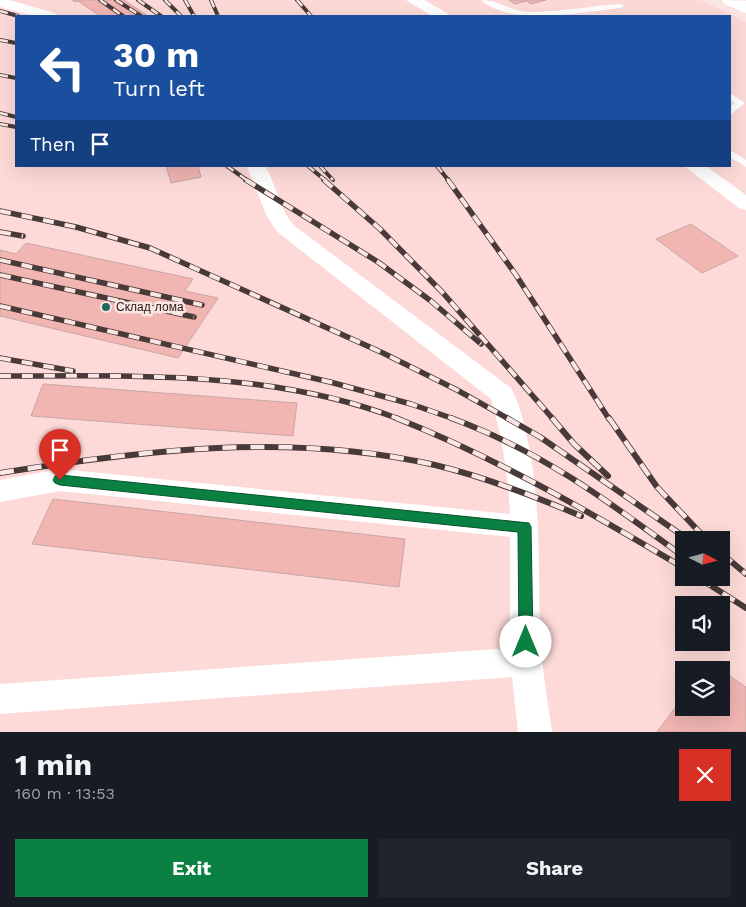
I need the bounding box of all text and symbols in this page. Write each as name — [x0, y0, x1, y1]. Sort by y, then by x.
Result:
text: 30 m — [113, 34, 199, 76]
icon: left — [30, 35, 95, 100]
text: Turn left — [113, 76, 205, 101]
icon: arrive — [86, 130, 114, 158]
text: Then — [30, 133, 76, 156]
place label: Склад лома — [116, 300, 184, 314]
marker: Склад лома — [100, 301, 112, 313]
pin — [39, 429, 81, 480]
icon: arrive — [46, 436, 74, 464]
north arrow — [675, 531, 730, 586]
map controls — [675, 531, 730, 716]
button: sound — [675, 596, 730, 651]
position arrow — [499, 615, 551, 667]
button: layers — [675, 661, 730, 716]
text: 1 min — [15, 747, 92, 782]
button: close — [679, 749, 731, 801]
text: 160 m · 13:53 — [15, 784, 115, 803]
button: Exit — [15, 839, 368, 897]
button: Share — [378, 839, 731, 897]

